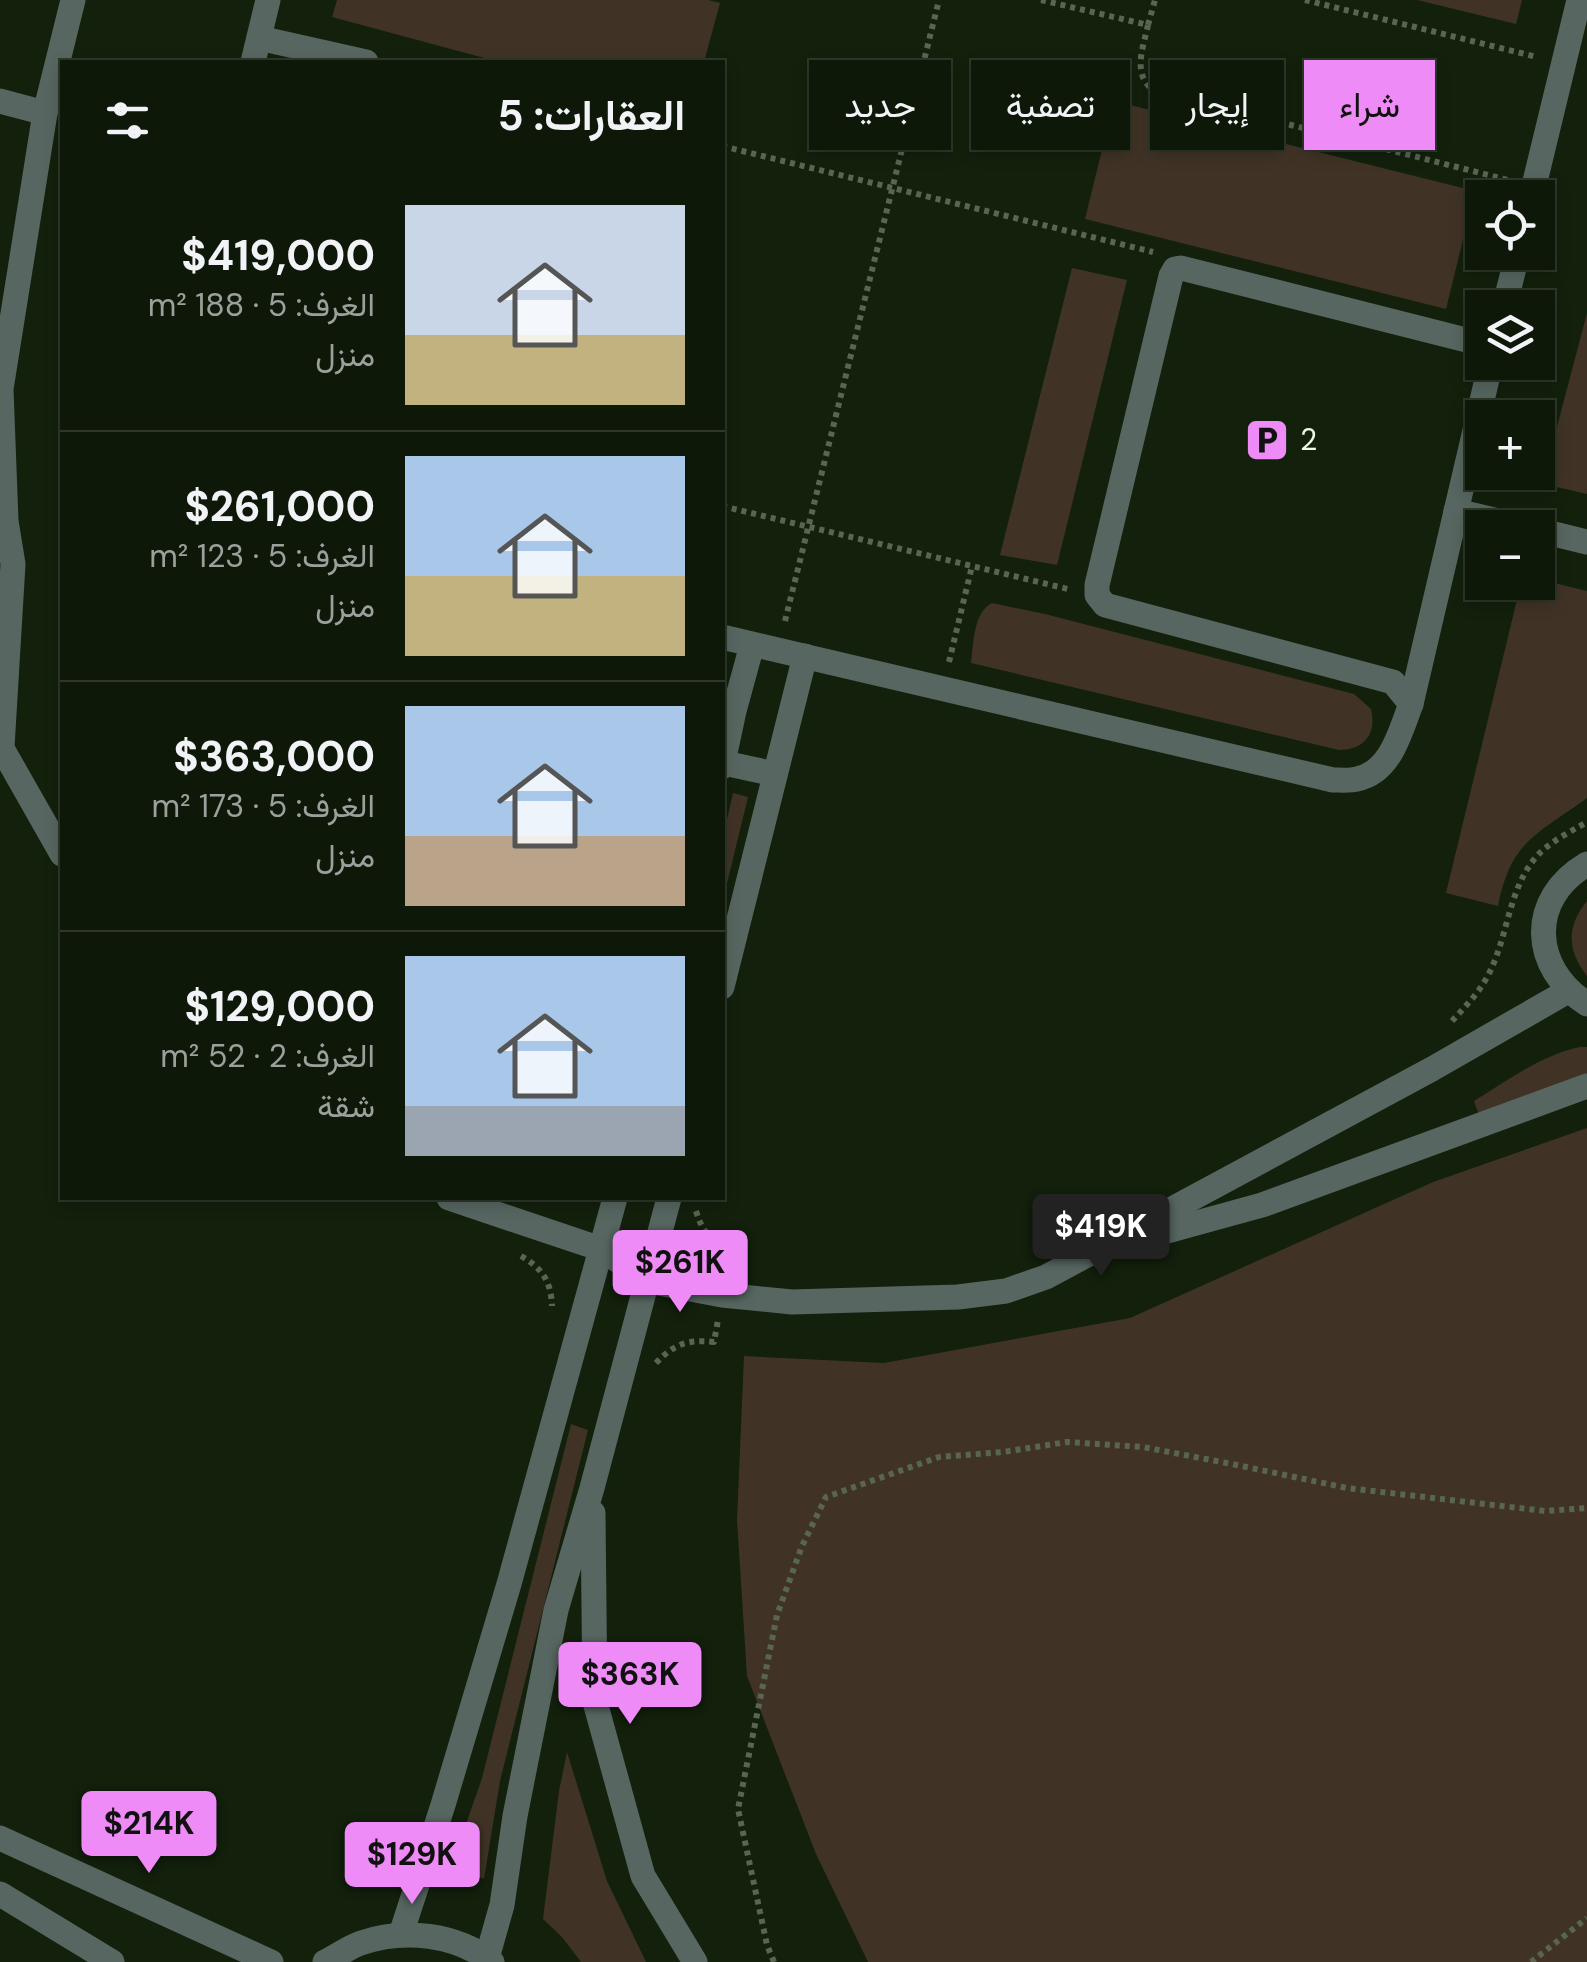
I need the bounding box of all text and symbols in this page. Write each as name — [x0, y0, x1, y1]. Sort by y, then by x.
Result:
chip: جديد — [809, 60, 951, 150]
chip: تصفية — [971, 60, 1130, 150]
chip: إيجار — [1150, 60, 1284, 150]
chip: شراء — [1304, 60, 1435, 150]
text: العقارات: 5 — [498, 88, 685, 143]
icon: filters — [100, 93, 155, 148]
map controls — [1465, 180, 1555, 600]
button: locate — [1465, 180, 1555, 270]
text: $419,000 — [181, 228, 375, 283]
icon: home — [485, 245, 605, 365]
text: الغرف: 5 · 188 m² — [148, 284, 375, 326]
button: layers — [1465, 290, 1555, 380]
text: منزل — [315, 334, 375, 376]
button: + — [1465, 400, 1555, 490]
parking icon: 2 — [1244, 417, 1290, 463]
place label: 2 — [1300, 420, 1317, 459]
text: $261,000 — [184, 479, 375, 534]
icon: home — [485, 496, 605, 616]
button: − — [1465, 510, 1555, 600]
text: الغرف: 5 · 123 m² — [149, 535, 375, 577]
text: منزل — [315, 585, 375, 627]
text: $363,000 — [173, 729, 375, 784]
icon: home — [485, 746, 605, 866]
text: الغرف: 5 · 173 m² — [152, 785, 375, 827]
text: منزل — [315, 835, 375, 877]
text: $129,000 — [185, 979, 375, 1034]
icon: home — [485, 996, 605, 1116]
text: الغرف: 2 · 52 m² — [160, 1035, 375, 1077]
text: شقة — [317, 1085, 375, 1127]
pin: $419K — [1031, 1194, 1171, 1279]
text: $419K — [1055, 1205, 1148, 1247]
pin: $261K — [610, 1230, 750, 1315]
text: $261K — [635, 1241, 725, 1283]
pin: $363K — [560, 1642, 700, 1727]
text: $363K — [580, 1653, 680, 1695]
pin: $214K — [79, 1791, 219, 1876]
text: $214K — [103, 1802, 195, 1844]
pin: $129K — [342, 1822, 482, 1907]
text: $129K — [367, 1833, 457, 1875]

